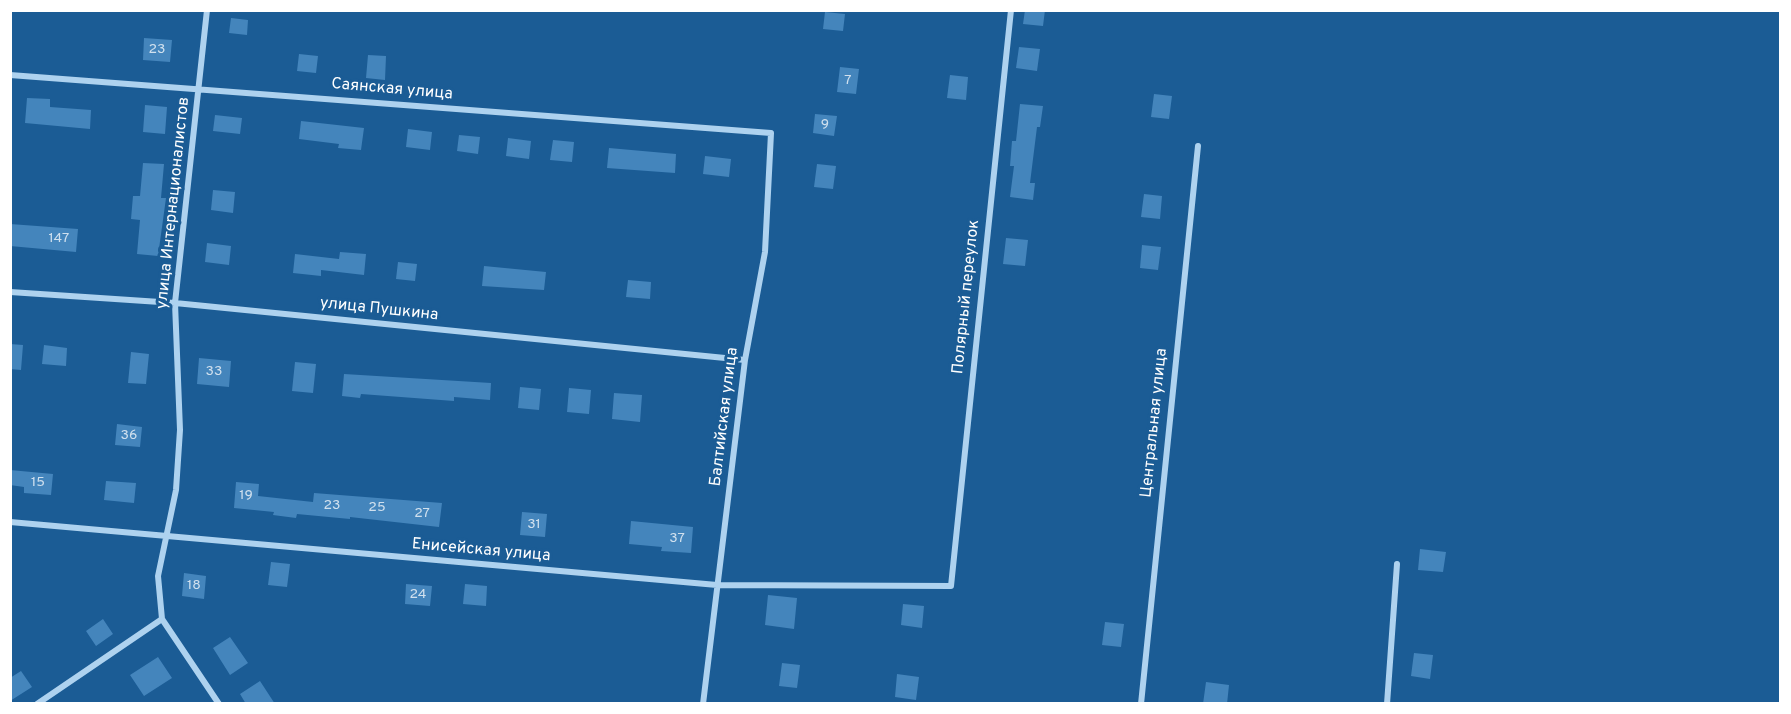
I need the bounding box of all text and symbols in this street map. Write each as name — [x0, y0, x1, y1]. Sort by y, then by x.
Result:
house number: 23 — [149, 42, 165, 58]
house number: 7 — [844, 73, 852, 89]
street label: Саянская улица — [330, 75, 454, 105]
street label: улица Интернационалистов — [153, 96, 195, 310]
house number: 9 — [821, 117, 829, 133]
street label: Полярный переулок — [949, 219, 985, 375]
house number: 147 — [49, 231, 69, 247]
street label: улица Пушкина — [319, 294, 439, 326]
street label: Балтийская улица — [707, 346, 743, 488]
street label: Центральная улица — [1138, 347, 1172, 499]
house number: 33 — [206, 364, 222, 380]
house number: 36 — [121, 428, 137, 444]
house number: 15 — [31, 475, 45, 491]
house number: 19 — [239, 488, 253, 504]
house number: 23 — [324, 498, 340, 514]
house number: 25 — [368, 500, 386, 516]
house number: 27 — [414, 506, 430, 522]
house number: 31 — [527, 517, 541, 533]
house number: 37 — [669, 531, 685, 547]
street label: Енисейская улица — [411, 535, 551, 567]
house number: 18 — [187, 578, 201, 594]
house number: 24 — [409, 587, 427, 603]

